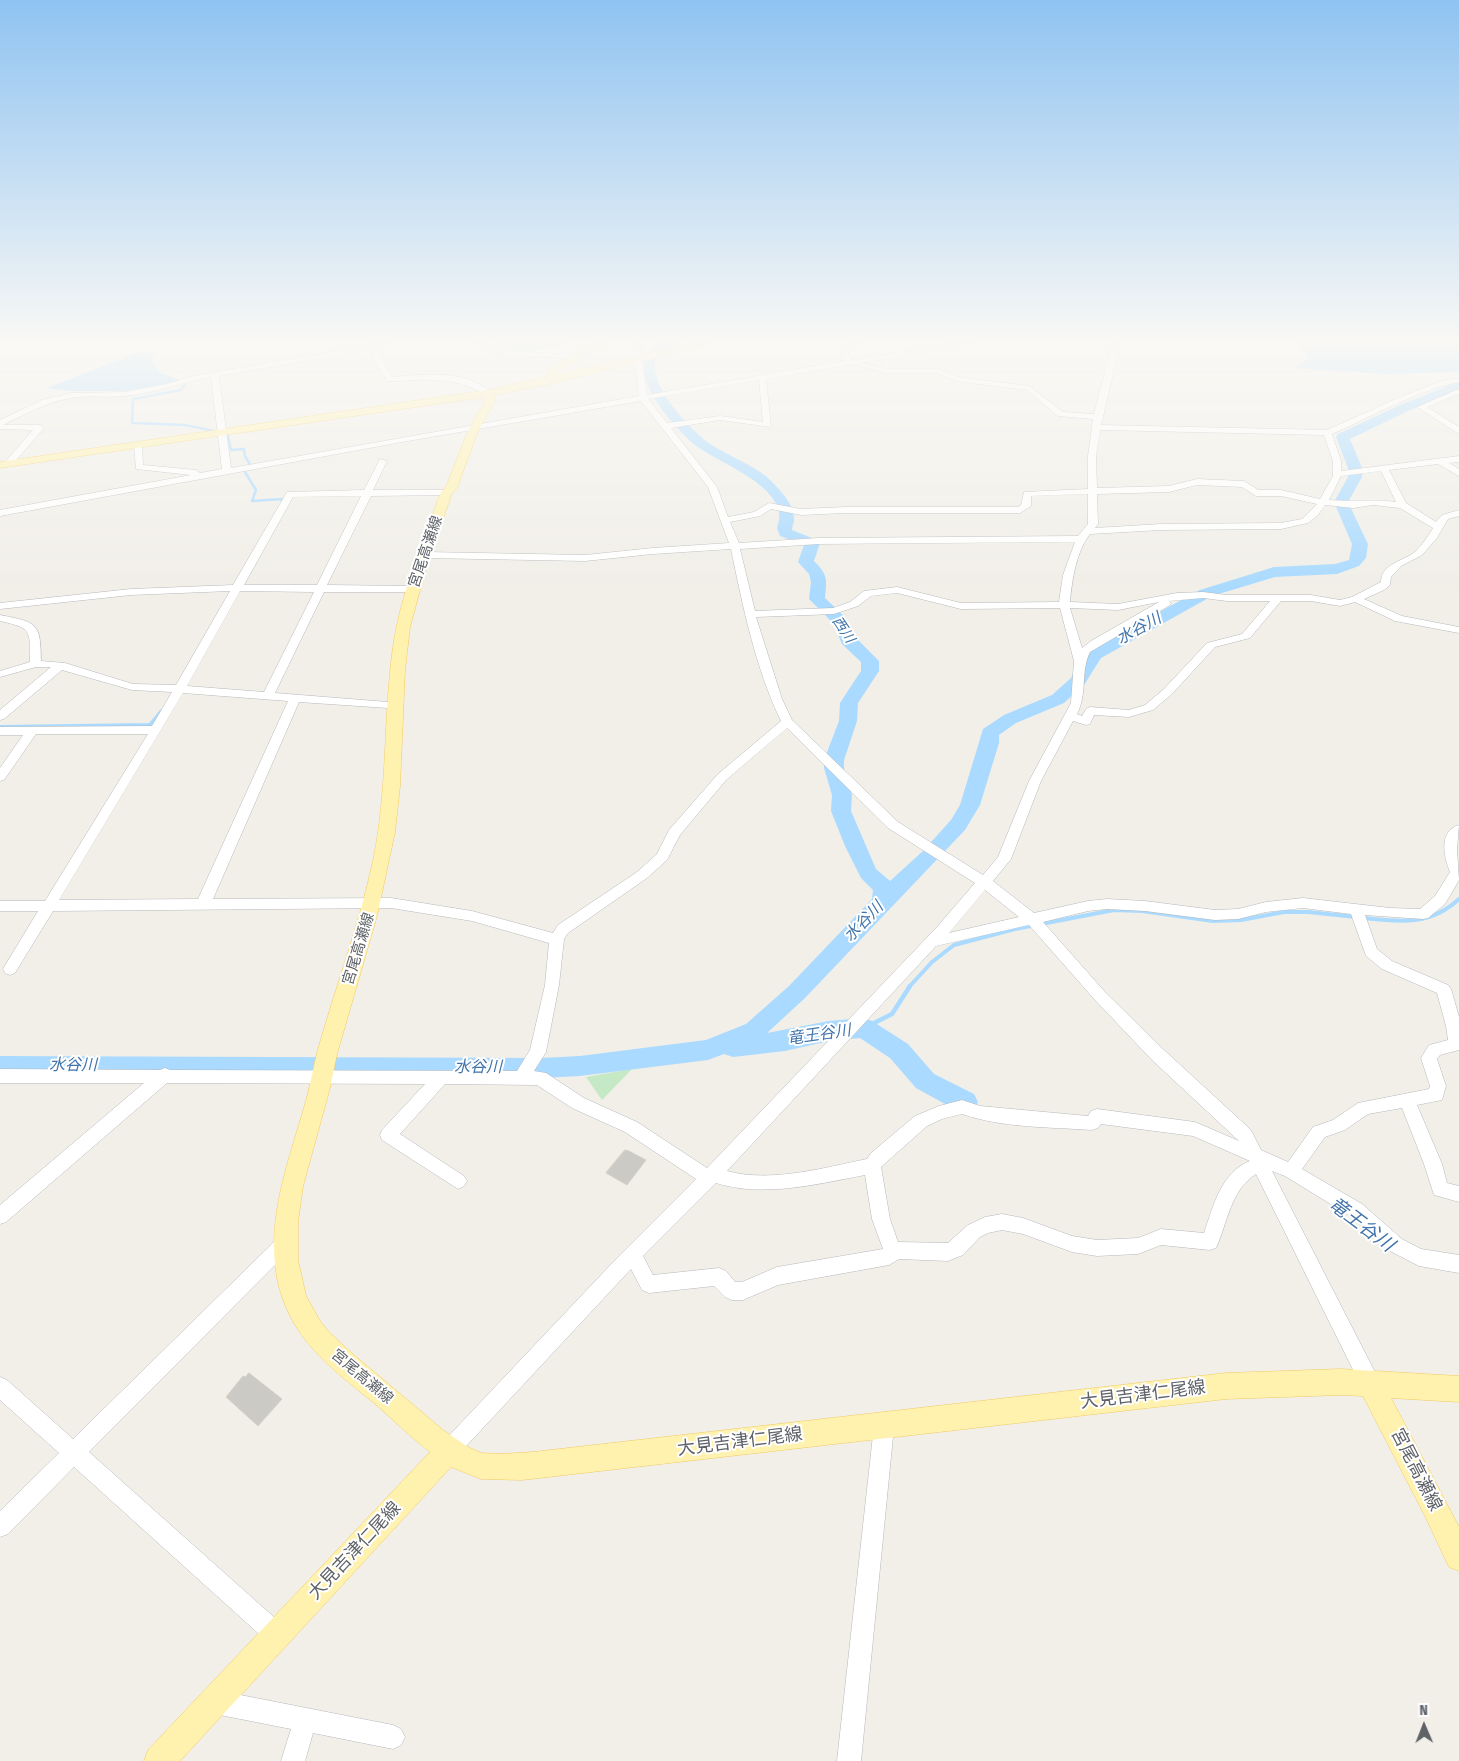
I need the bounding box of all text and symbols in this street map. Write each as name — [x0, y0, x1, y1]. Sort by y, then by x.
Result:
street label: 宮尾高瀬線 — [405, 514, 447, 590]
water label: 水谷川 — [1113, 609, 1165, 649]
water label: 西川 — [828, 614, 858, 646]
water label: 水谷川 — [840, 898, 888, 946]
street label: 宮尾高瀬線 — [339, 911, 379, 987]
water label: 竜王谷川 — [786, 1021, 852, 1049]
water label: 水谷川 — [49, 1056, 97, 1076]
water label: 水谷川 — [454, 1058, 502, 1078]
water label: 竜王谷川 — [1324, 1193, 1398, 1257]
street label: 宮尾高瀬線 — [327, 1346, 397, 1408]
street label: 大見吉津仁尾線 — [1079, 1377, 1207, 1413]
street label: 大見吉津仁尾線 — [676, 1424, 804, 1460]
street label: 宮尾高瀬線 — [1386, 1425, 1446, 1515]
street label: 大見吉津仁尾線 — [304, 1498, 406, 1604]
north arrow — [1399, 1701, 1449, 1751]
text: N — [1419, 1702, 1428, 1719]

